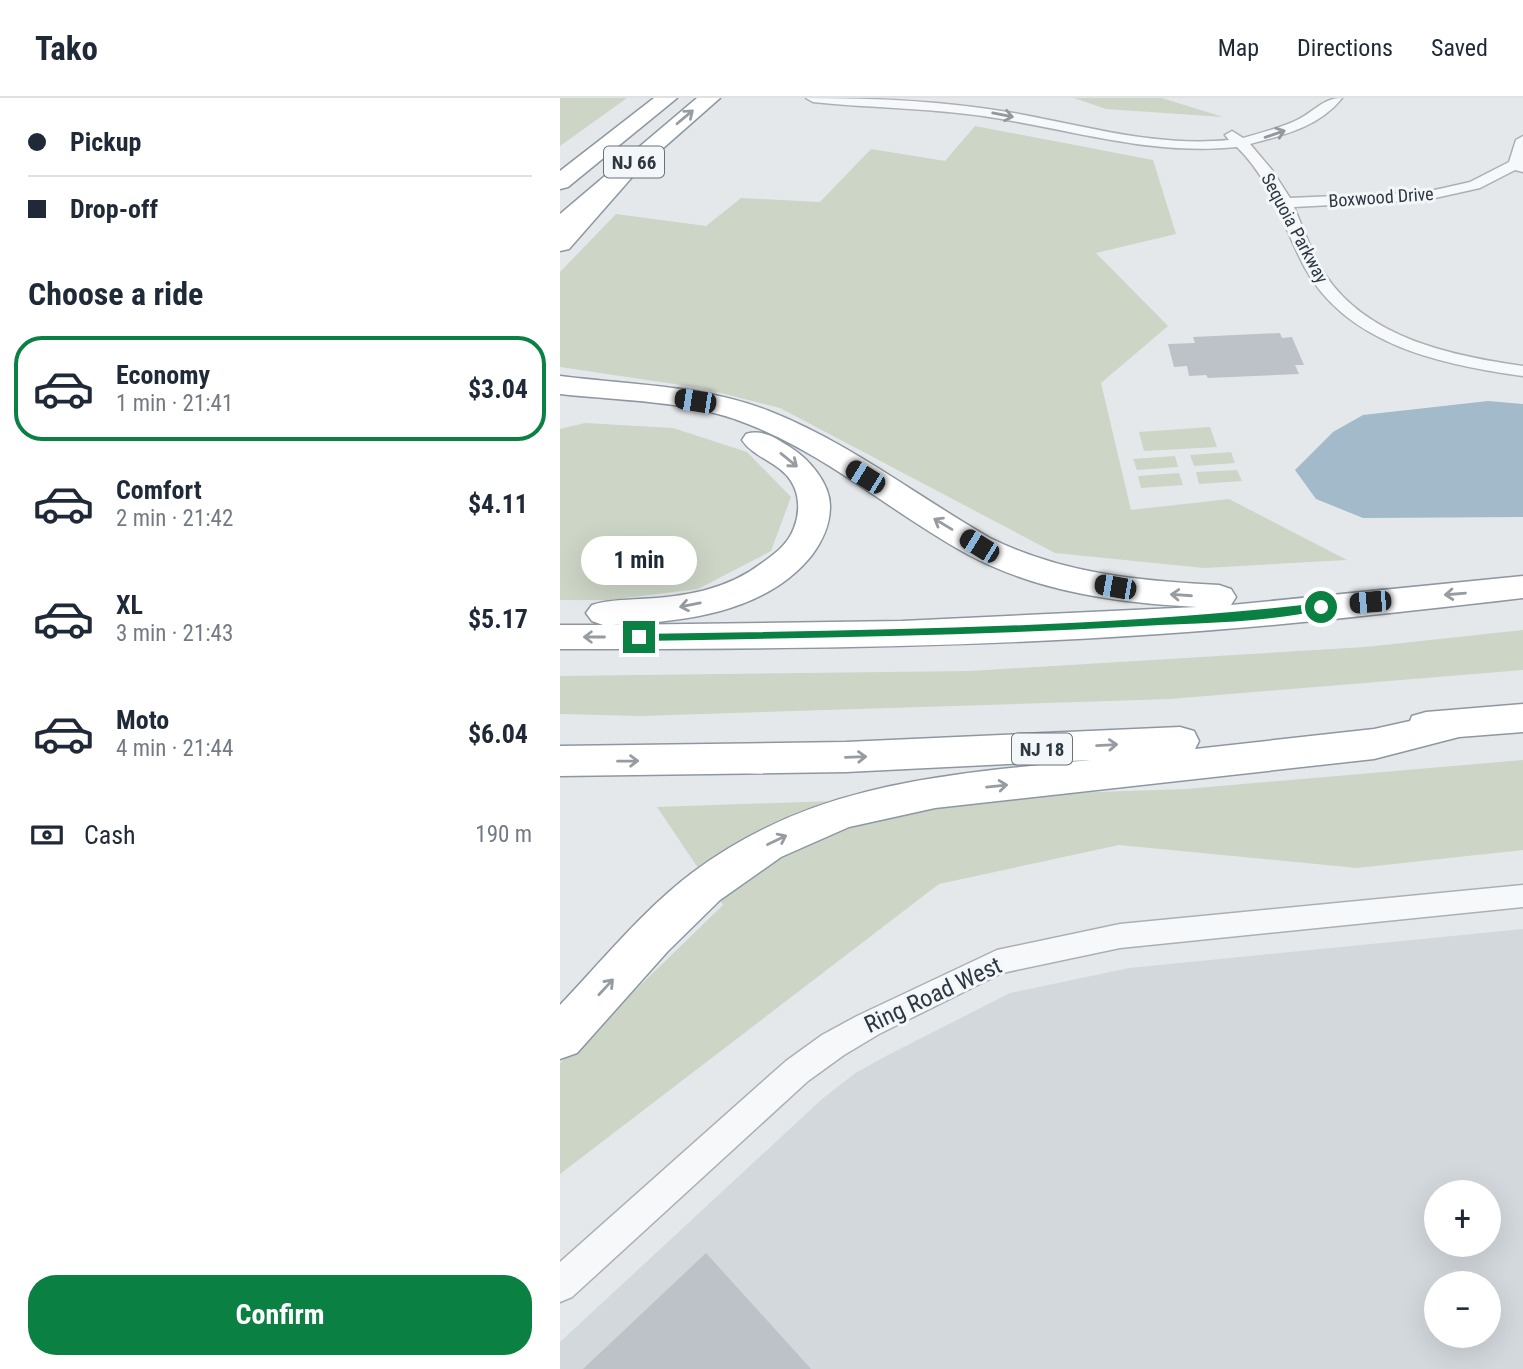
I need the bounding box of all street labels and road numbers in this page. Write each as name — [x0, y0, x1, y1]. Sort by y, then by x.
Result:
road number: NJ 66 — [604, 146, 664, 178]
street label: Sequoia Parkway — [1257, 170, 1333, 287]
street label: Boxwood Drive — [1328, 183, 1434, 211]
road number: NJ 18 — [1012, 734, 1072, 764]
street label: Ring Road West — [860, 951, 1006, 1039]

